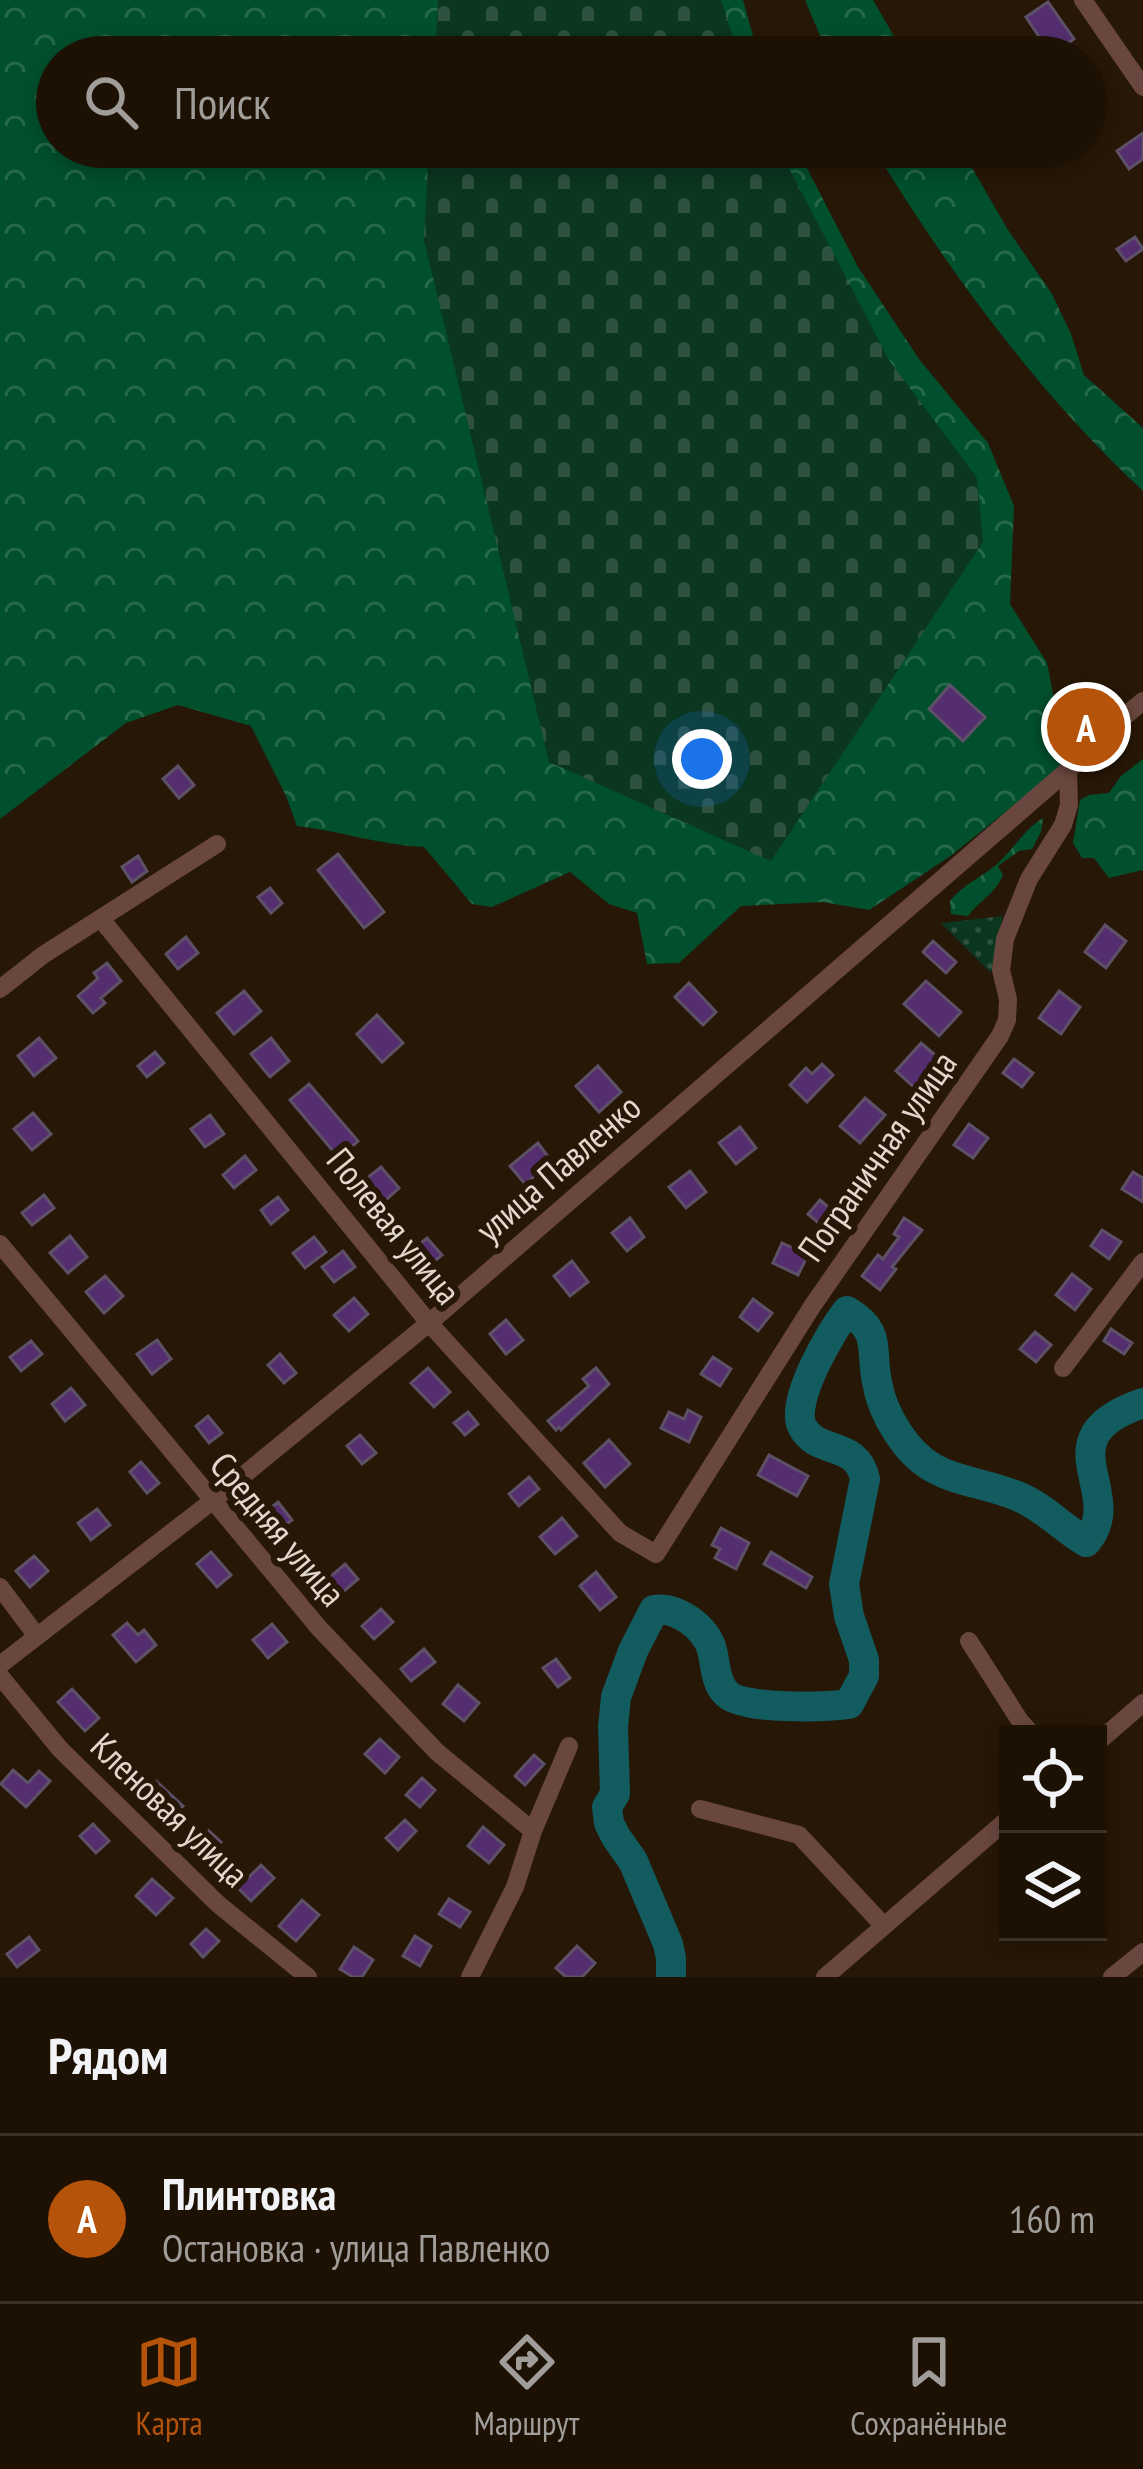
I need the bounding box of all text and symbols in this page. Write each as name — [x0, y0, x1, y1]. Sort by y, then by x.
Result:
search box — [36, 36, 1107, 168]
icon: search — [78, 69, 144, 135]
text: Поиск — [174, 73, 270, 131]
pin: A — [1047, 682, 1125, 772]
your location — [672, 729, 732, 789]
street label: Пограничная улица — [787, 1041, 966, 1270]
street label: улица Павленко — [465, 1083, 650, 1252]
street label: Полевая улица — [317, 1138, 472, 1314]
street label: Средняя улица — [200, 1442, 356, 1615]
street label: Кленовая улица — [81, 1722, 259, 1897]
map controls — [999, 1725, 1107, 1941]
button: locate — [999, 1725, 1107, 1833]
button: layers — [999, 1833, 1107, 1941]
text: Рядом — [48, 2022, 168, 2088]
text: Плинтовка — [162, 2164, 336, 2222]
text: A — [77, 2193, 97, 2244]
text: 160 m — [1009, 2193, 1095, 2244]
text: Остановка · улица Павленко — [162, 2222, 550, 2273]
tab: Карта — [136, 2329, 203, 2444]
tab: Маршрут — [474, 2329, 579, 2444]
tab: Сохранённые — [850, 2329, 1007, 2444]

